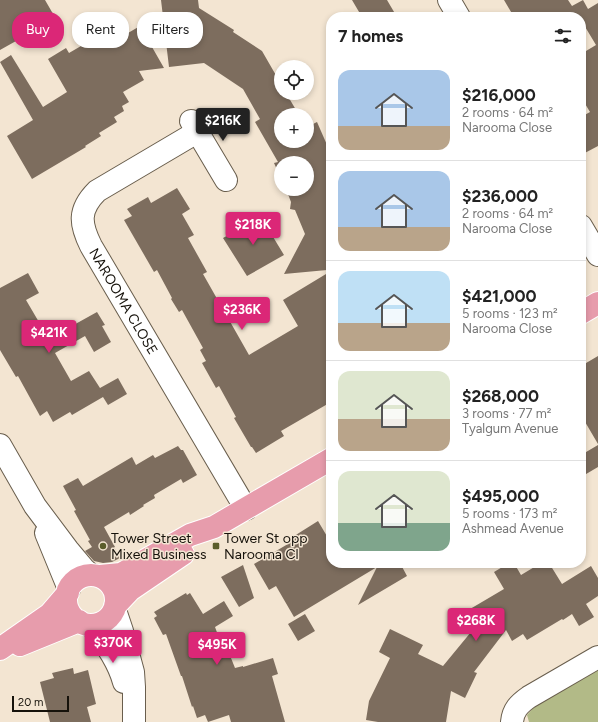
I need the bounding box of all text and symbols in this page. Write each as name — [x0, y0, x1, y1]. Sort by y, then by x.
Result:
chip: Buy — [12, 12, 64, 48]
chip: Rent — [72, 12, 129, 48]
chip: Filters — [137, 12, 203, 48]
icon: filters — [552, 25, 574, 47]
text: 7 homes — [338, 26, 403, 46]
map controls — [274, 60, 314, 196]
button: locate — [274, 60, 314, 100]
text: $216,000 — [462, 85, 536, 105]
icon: home — [370, 86, 418, 134]
text: 2 rooms · 64 m² — [462, 105, 553, 120]
pin: $216K — [195, 108, 251, 142]
button: + — [274, 108, 314, 148]
text: $216K — [205, 113, 241, 128]
text: Narooma Close — [462, 120, 552, 135]
button: − — [274, 156, 314, 196]
text: $236,000 — [462, 186, 538, 206]
icon: home — [370, 187, 418, 235]
text: 2 rooms · 64 m² — [462, 206, 553, 221]
pin: $218K — [225, 212, 281, 246]
text: $218K — [235, 217, 271, 232]
text: Narooma Close — [462, 221, 552, 236]
street label: NAROOMA CLOSE — [85, 245, 161, 358]
text: $421,000 — [462, 286, 537, 306]
icon: home — [370, 287, 418, 335]
pin: $236K — [214, 297, 270, 331]
text: $236K — [223, 302, 261, 317]
text: 5 rooms · 123 m² — [462, 306, 558, 321]
pin: $421K — [21, 320, 77, 354]
text: Narooma Close — [462, 321, 552, 336]
text: $421K — [30, 325, 68, 340]
text: $268,000 — [462, 386, 539, 406]
icon: home — [370, 387, 418, 435]
text: 3 rooms · 77 m² — [462, 406, 552, 421]
text: Tyalgum Avenue — [462, 421, 558, 436]
text: $495,000 — [462, 486, 539, 506]
icon: home — [370, 487, 418, 535]
text: 5 rooms · 173 m² — [462, 506, 557, 521]
text: Ashmead Avenue — [462, 521, 564, 536]
place label: Tower Street Mixed Business — [111, 530, 207, 563]
place label: Tower St opp Narooma Cl — [224, 530, 307, 563]
marker: Tower Street Mixed Business — [98, 541, 108, 551]
marker: Tower St opp Narooma Cl — [211, 541, 221, 551]
pin: $268K — [448, 608, 504, 642]
text: $268K — [457, 613, 495, 628]
pin: $370K — [85, 630, 141, 664]
pin: $495K — [189, 632, 245, 666]
text: $370K — [94, 635, 132, 650]
text: $495K — [197, 637, 237, 652]
scale bar — [12, 694, 69, 713]
text: 20 m — [18, 696, 43, 709]

